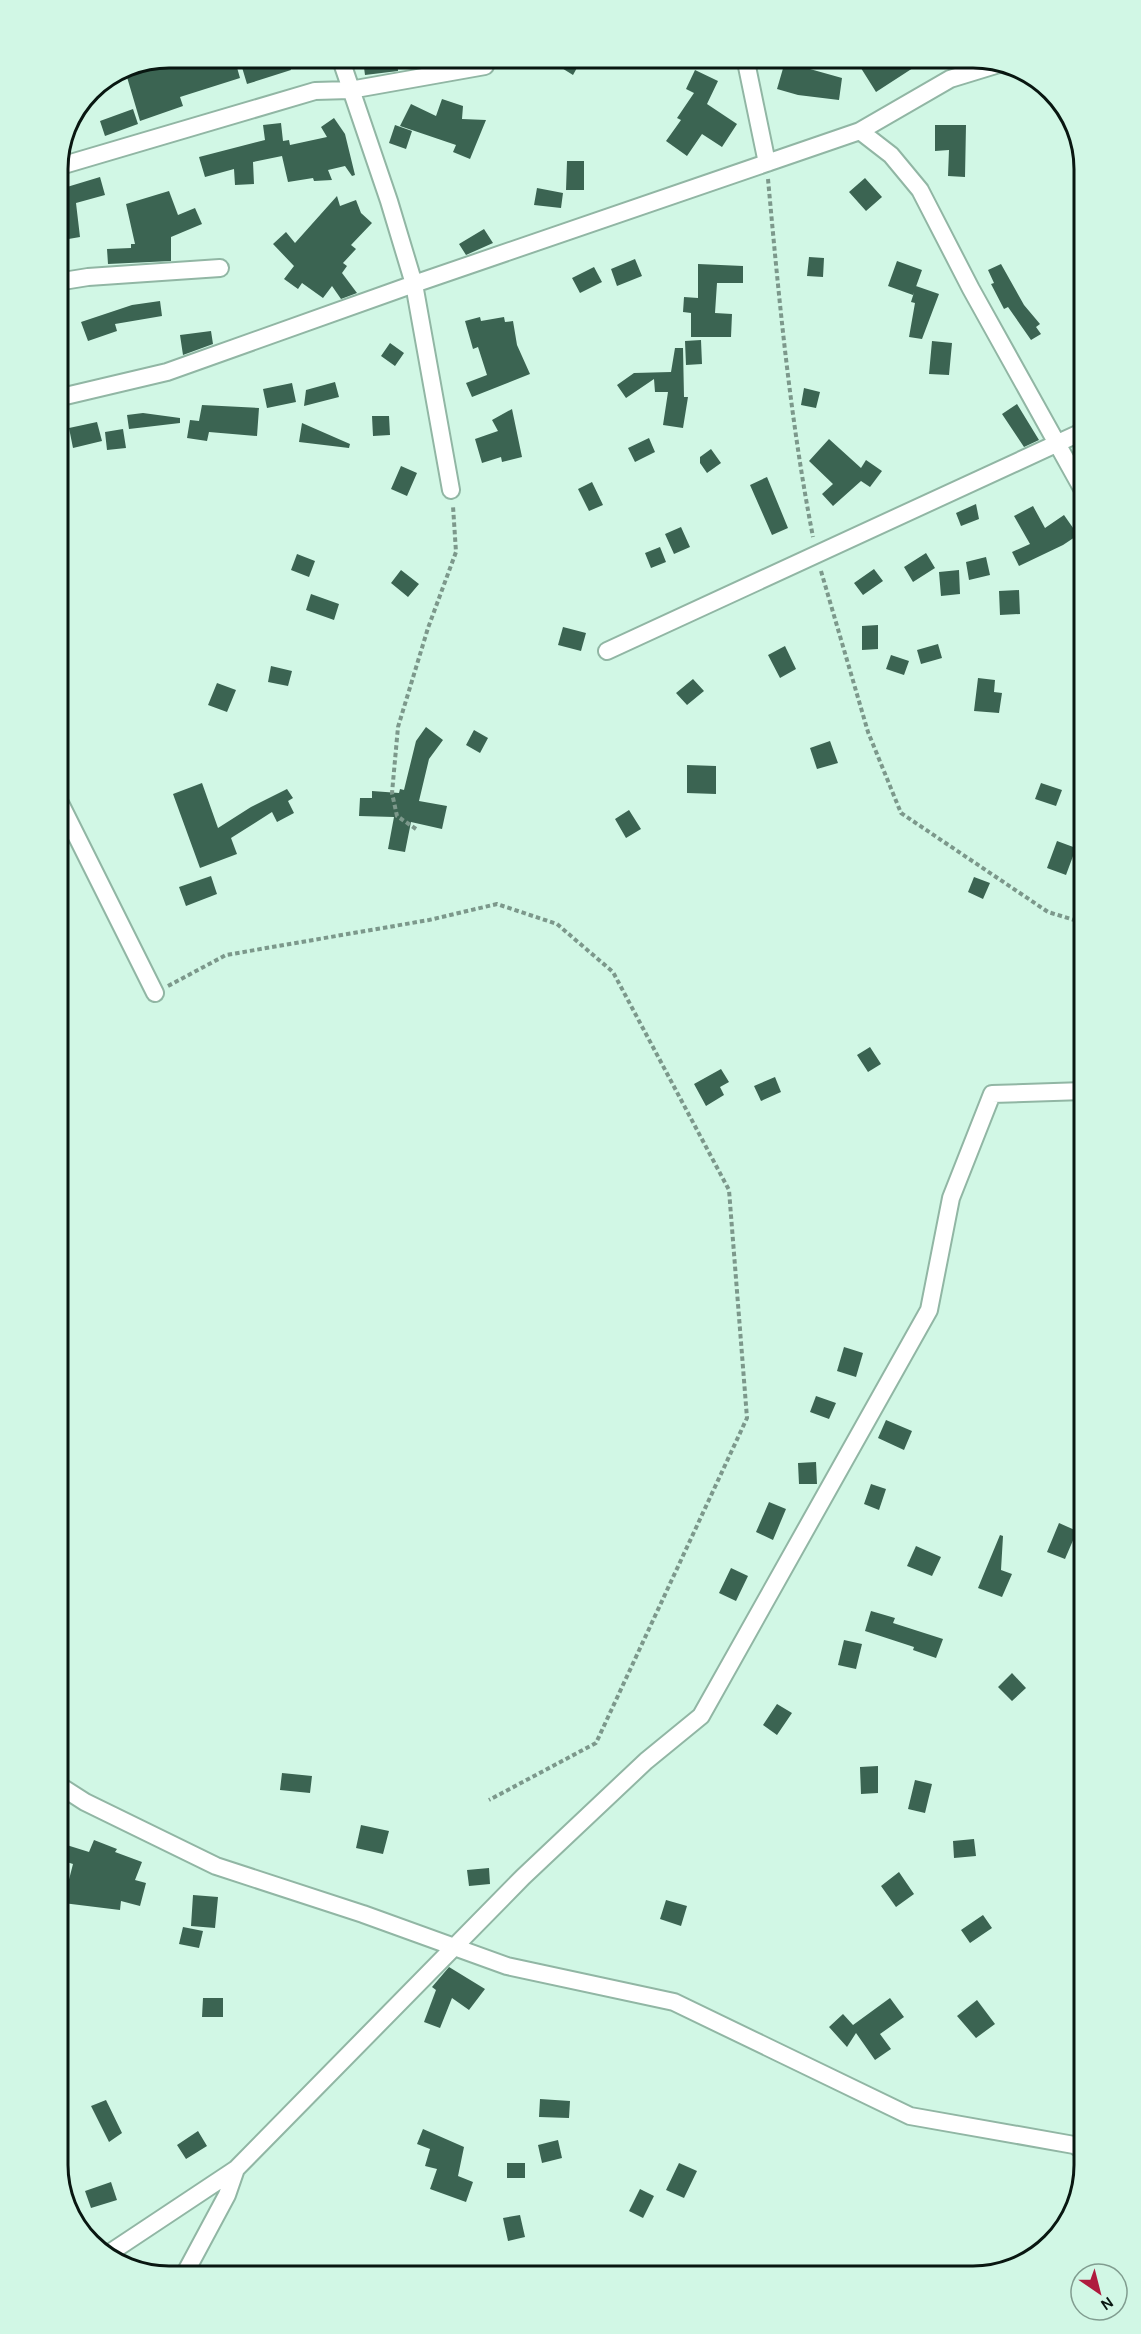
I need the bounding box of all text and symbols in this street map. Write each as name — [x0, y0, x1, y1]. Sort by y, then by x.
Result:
north arrow — [1069, 2262, 1129, 2322]
text: N — [1097, 2293, 1117, 2315]

